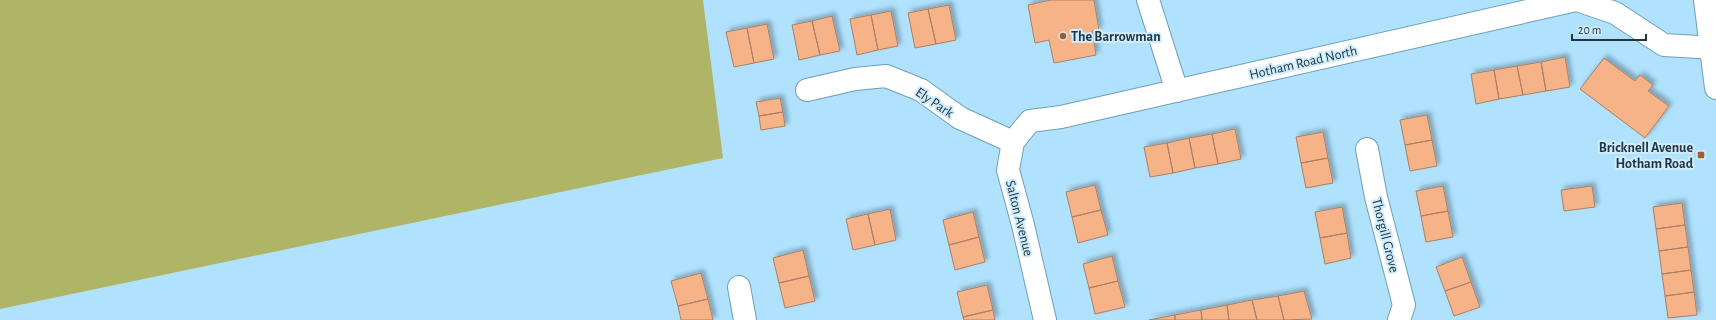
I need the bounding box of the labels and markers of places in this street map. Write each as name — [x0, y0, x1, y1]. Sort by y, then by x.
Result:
place label: The Barrowman — [1071, 30, 1161, 44]
marker: The Barrowman — [1058, 31, 1068, 41]
place label: Bricknell Avenue Hotham Road — [1599, 141, 1694, 171]
marker: Bricknell Avenue Hotham Road — [1696, 150, 1706, 160]

